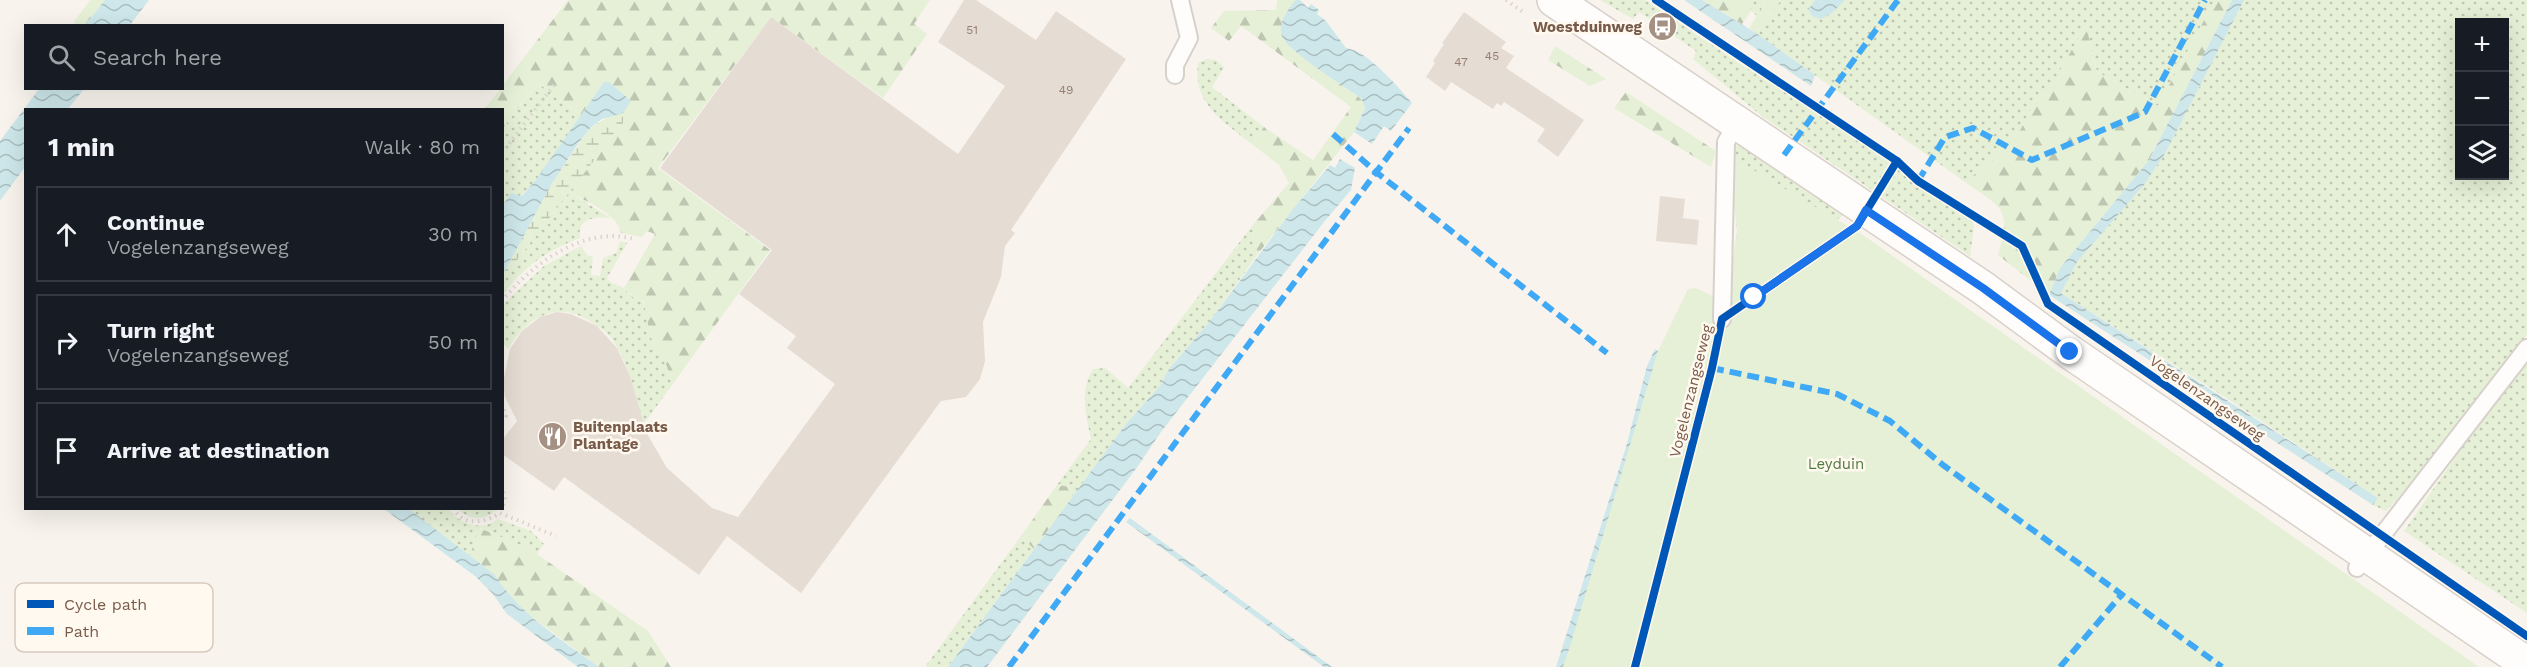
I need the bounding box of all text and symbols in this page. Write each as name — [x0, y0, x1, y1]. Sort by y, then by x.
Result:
bus stop icon: Woestduinweg — [1647, 11, 1679, 43]
place label: Woestduinweg — [1533, 18, 1643, 36]
map controls — [2455, 18, 2509, 180]
button: + — [2455, 18, 2509, 72]
house number: 51 — [966, 23, 978, 37]
search box — [24, 24, 504, 90]
icon: search — [45, 41, 78, 74]
text: Search here — [93, 45, 222, 70]
house number: 45 — [1485, 49, 1499, 63]
house number: 47 — [1454, 55, 1468, 69]
button: − — [2455, 72, 2509, 126]
house number: 49 — [1059, 83, 1073, 97]
button: layers — [2455, 126, 2509, 180]
text: 1 min — [48, 132, 115, 162]
text: Walk · 80 m — [364, 135, 480, 159]
text: Continue — [107, 210, 205, 235]
icon: ahead — [50, 218, 83, 251]
text: 30 m — [428, 222, 478, 246]
text: Vogelenzangseweg — [107, 235, 289, 259]
route start — [1740, 283, 1766, 309]
text: Turn right — [107, 318, 214, 343]
street label: Vogelenzangseweg — [1666, 323, 1716, 459]
icon: right — [50, 326, 83, 359]
text: 50 m — [428, 330, 478, 354]
route end — [2056, 338, 2082, 364]
text: Vogelenzangseweg — [107, 343, 289, 367]
street label: Vogelenzangseweg — [2146, 352, 2268, 444]
place label: Buitenplaats Plantage — [573, 418, 668, 453]
restaurant icon: Buitenplaats Plantage — [536, 420, 568, 452]
icon: arrive — [50, 434, 83, 467]
text: Arrive at destination — [107, 438, 330, 463]
park label: Leyduin — [1808, 455, 1864, 473]
legend — [15, 583, 213, 652]
text: Cycle path — [64, 595, 147, 614]
text: Path — [64, 622, 99, 641]

